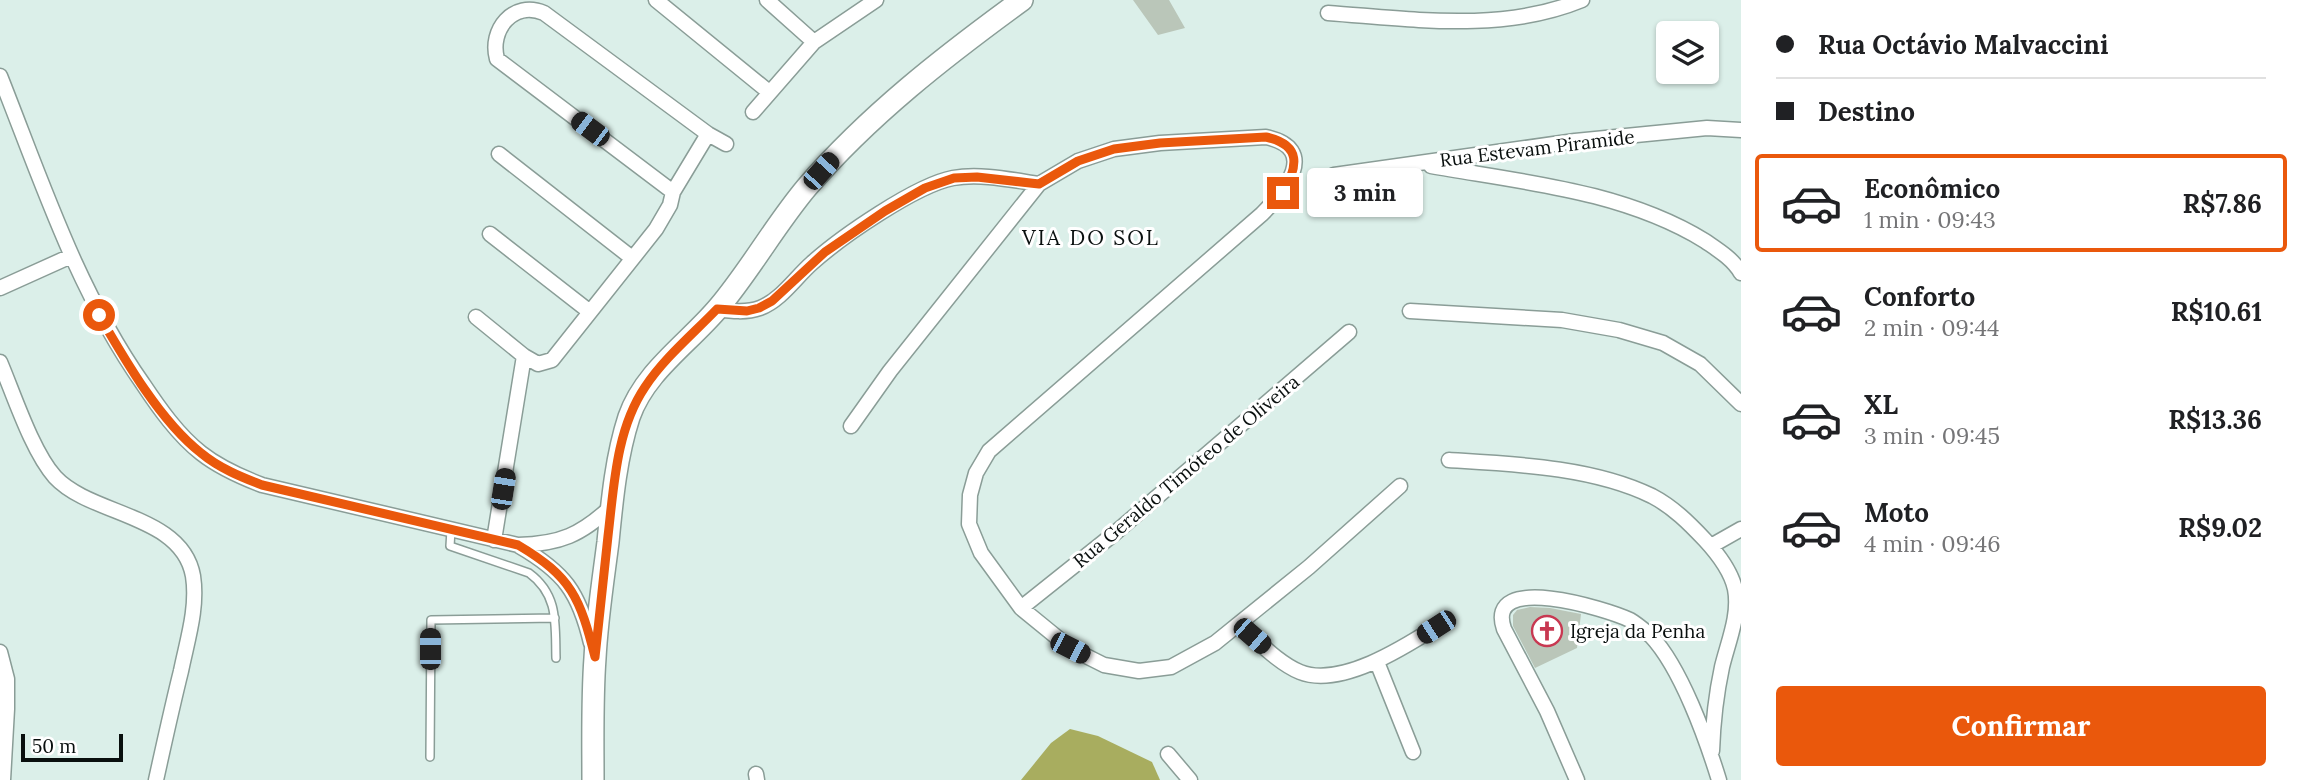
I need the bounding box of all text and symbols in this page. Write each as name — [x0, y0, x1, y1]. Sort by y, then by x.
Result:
map controls — [1656, 21, 1719, 84]
button: layers — [1656, 21, 1719, 84]
text: Rua Octávio Malvaccini — [1818, 28, 2108, 61]
text: Destino — [1818, 95, 1915, 128]
car — [567, 108, 614, 150]
street label: Rua Estevam Piramide — [1438, 124, 1636, 172]
car — [800, 148, 843, 194]
callout: 3 min — [1308, 168, 1423, 218]
icon: car — [1780, 172, 1843, 235]
text: Econômico — [1864, 172, 2000, 205]
route end — [1267, 177, 1299, 209]
text: 3 min — [1334, 178, 1396, 207]
text: R$7.86 — [2182, 187, 2262, 220]
text: 1 min · 09:43 — [1864, 205, 1996, 234]
district label: VIA DO SOL — [1021, 224, 1160, 251]
icon: car — [1780, 280, 1843, 343]
text: Conforto — [1864, 280, 1975, 313]
text: R$10.61 — [2171, 295, 2262, 328]
route start — [83, 299, 115, 331]
text: 2 min · 09:44 — [1864, 313, 2000, 342]
street label: Rua Geraldo Timóteo de Oliveira — [1068, 369, 1304, 573]
icon: car — [1780, 388, 1843, 451]
text: XL — [1864, 388, 1898, 421]
text: R$13.36 — [2168, 403, 2262, 436]
text: 3 min · 09:45 — [1864, 421, 2000, 450]
car — [490, 467, 517, 511]
icon: car — [1780, 496, 1843, 559]
text: Moto — [1864, 496, 1929, 529]
text: R$9.02 — [2178, 511, 2262, 544]
text: 4 min · 09:46 — [1864, 529, 2000, 558]
car — [1413, 607, 1460, 647]
car — [1230, 614, 1275, 658]
church icon: Igreja da Penha — [1530, 614, 1564, 648]
place label: Igreja da Penha — [1570, 619, 1705, 643]
car — [420, 628, 441, 670]
car — [1047, 629, 1094, 667]
button: Confirmar — [1776, 686, 2266, 766]
scale bar — [21, 731, 122, 763]
text: 50 m — [32, 734, 76, 758]

